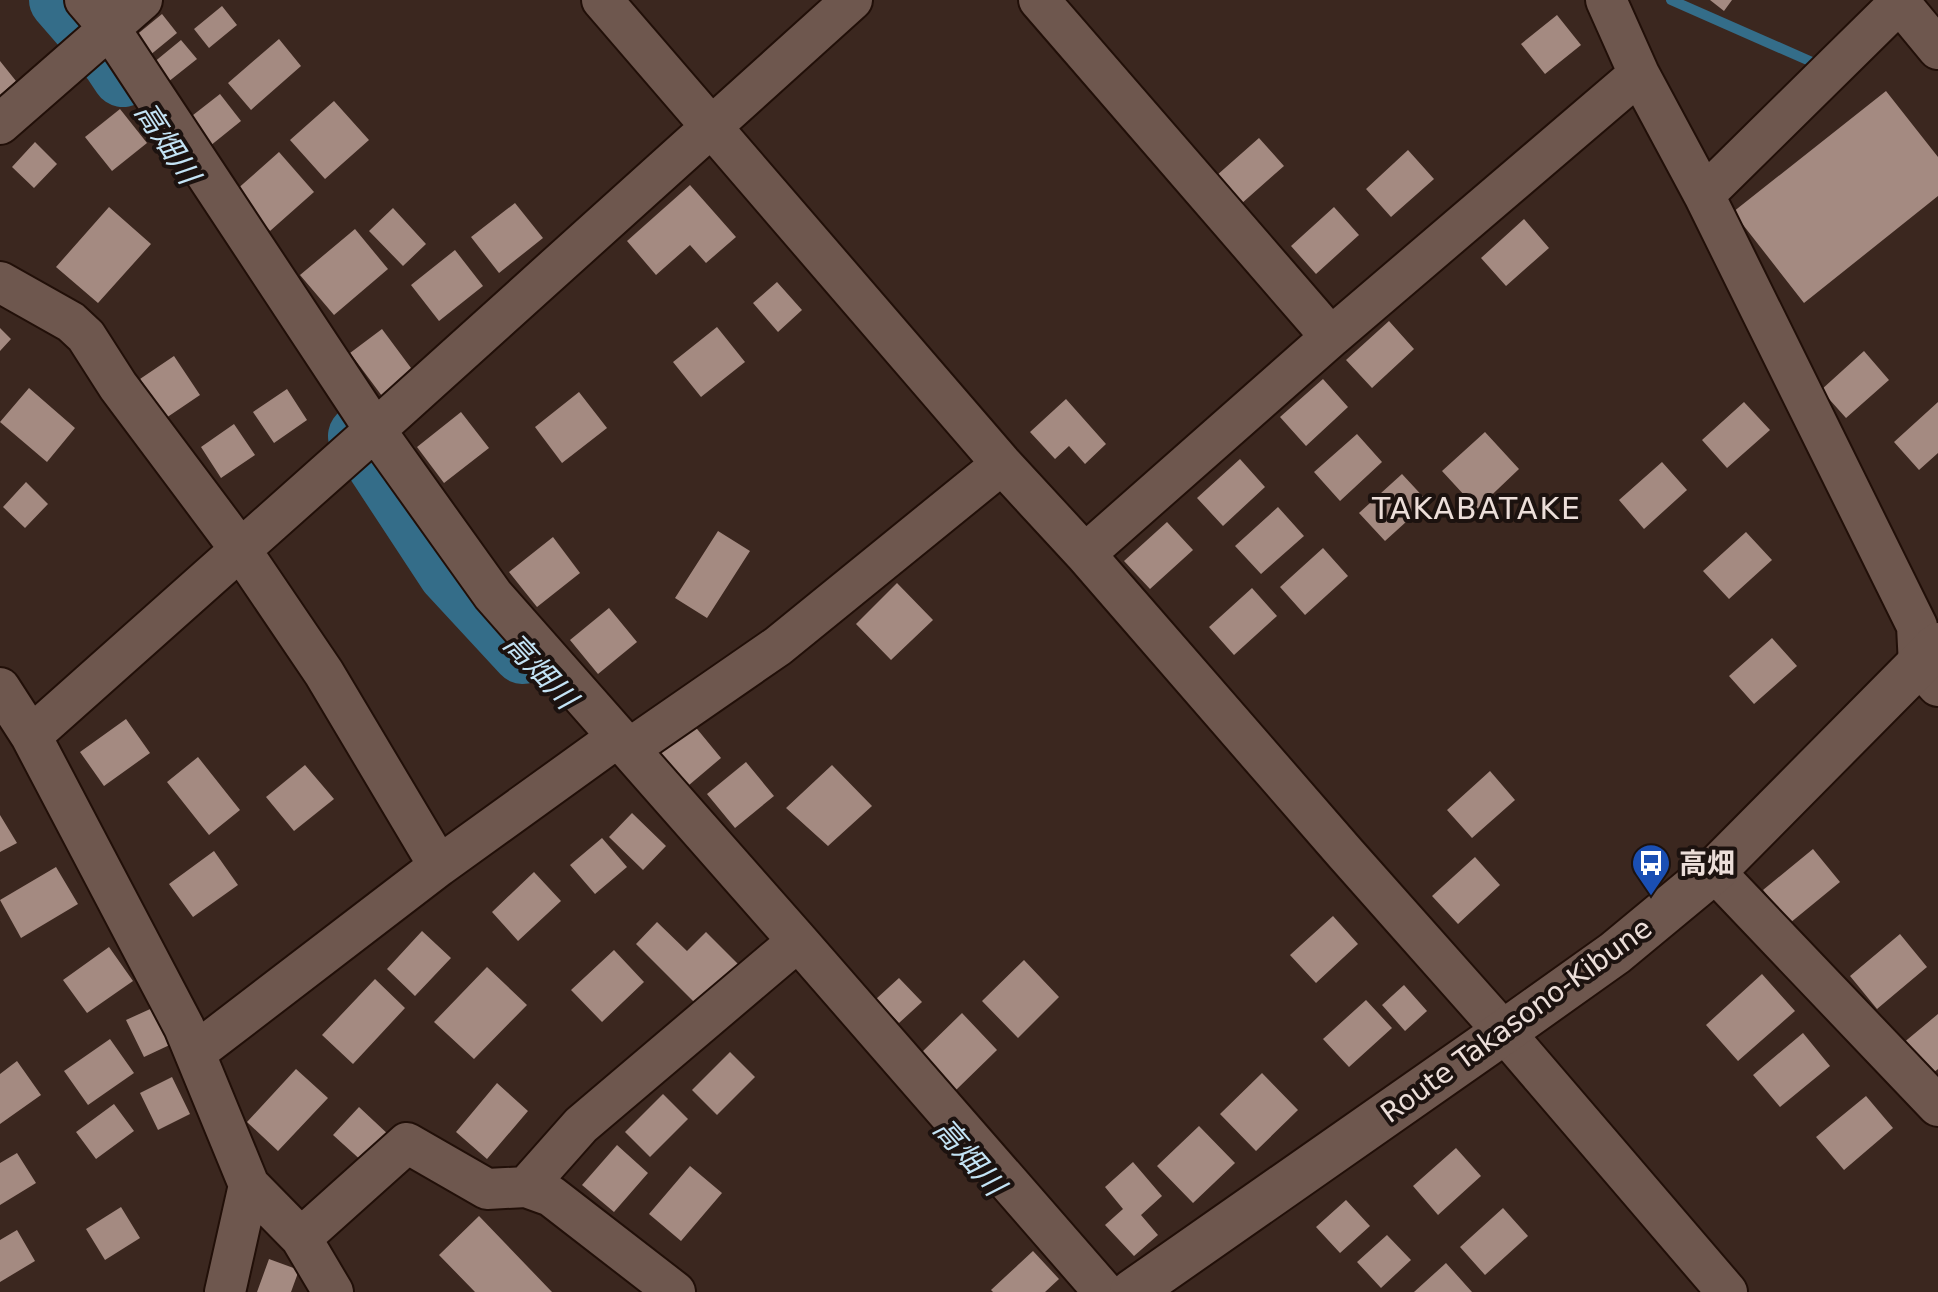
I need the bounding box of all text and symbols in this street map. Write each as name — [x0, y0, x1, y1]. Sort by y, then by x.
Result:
water label: 高畑川 — [128, 95, 208, 193]
district label: TAKABATAKE — [1371, 491, 1582, 526]
water label: 高畑川 — [497, 626, 586, 718]
bus stop icon: 高畑 — [1630, 842, 1672, 897]
place label: 高畑 — [1679, 847, 1735, 880]
street label: Route Takasono-Kibune — [1375, 911, 1658, 1130]
water label: 高畑川 — [927, 1111, 1014, 1204]

